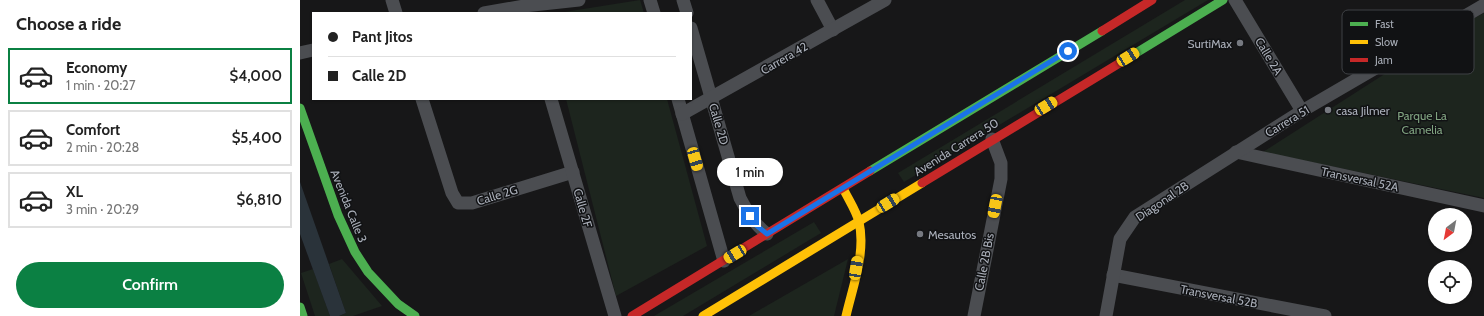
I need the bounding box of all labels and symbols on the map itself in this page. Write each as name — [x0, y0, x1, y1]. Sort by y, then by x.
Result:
legend — [1342, 10, 1474, 74]
text: Fast — [1375, 17, 1394, 31]
street label: Calle 2A — [1252, 34, 1286, 78]
text: Slow — [1375, 35, 1398, 49]
place label: SurtiMax — [1187, 36, 1232, 51]
street label: Carrera 42 — [758, 38, 810, 78]
marker: SurtiMax — [1235, 38, 1245, 48]
route start — [1059, 42, 1077, 60]
car — [1115, 46, 1141, 68]
text: Jam — [1374, 53, 1393, 67]
car — [1033, 95, 1059, 117]
street label: Calle 2D — [706, 101, 732, 147]
street label: Carrera 51 — [1262, 102, 1312, 140]
place label: casa Jilmer — [1336, 103, 1390, 118]
marker: casa Jilmer — [1323, 105, 1333, 115]
park label: Parque La Camelia — [1397, 108, 1447, 137]
street label: Avenida Carrera 50 — [911, 115, 1001, 179]
car — [686, 146, 704, 172]
callout: 1 min — [717, 158, 783, 186]
street label: Transversal 52A — [1320, 163, 1401, 195]
street label: Avenida Calle 3 — [328, 167, 370, 245]
street label: Diagonal 2B — [1133, 178, 1191, 224]
street label: Calle 2G — [475, 182, 519, 208]
street label: Calle 2F — [570, 187, 596, 230]
car — [875, 192, 901, 214]
car — [987, 193, 1003, 219]
route end — [741, 207, 759, 225]
north arrow — [1428, 208, 1472, 252]
place label: Mesautos — [928, 227, 976, 242]
marker: Mesautos — [915, 229, 925, 239]
street label: Calle 2B Bis — [971, 232, 997, 292]
car — [722, 243, 748, 265]
car — [848, 255, 864, 281]
street label: Transversal 52B — [1179, 281, 1259, 311]

